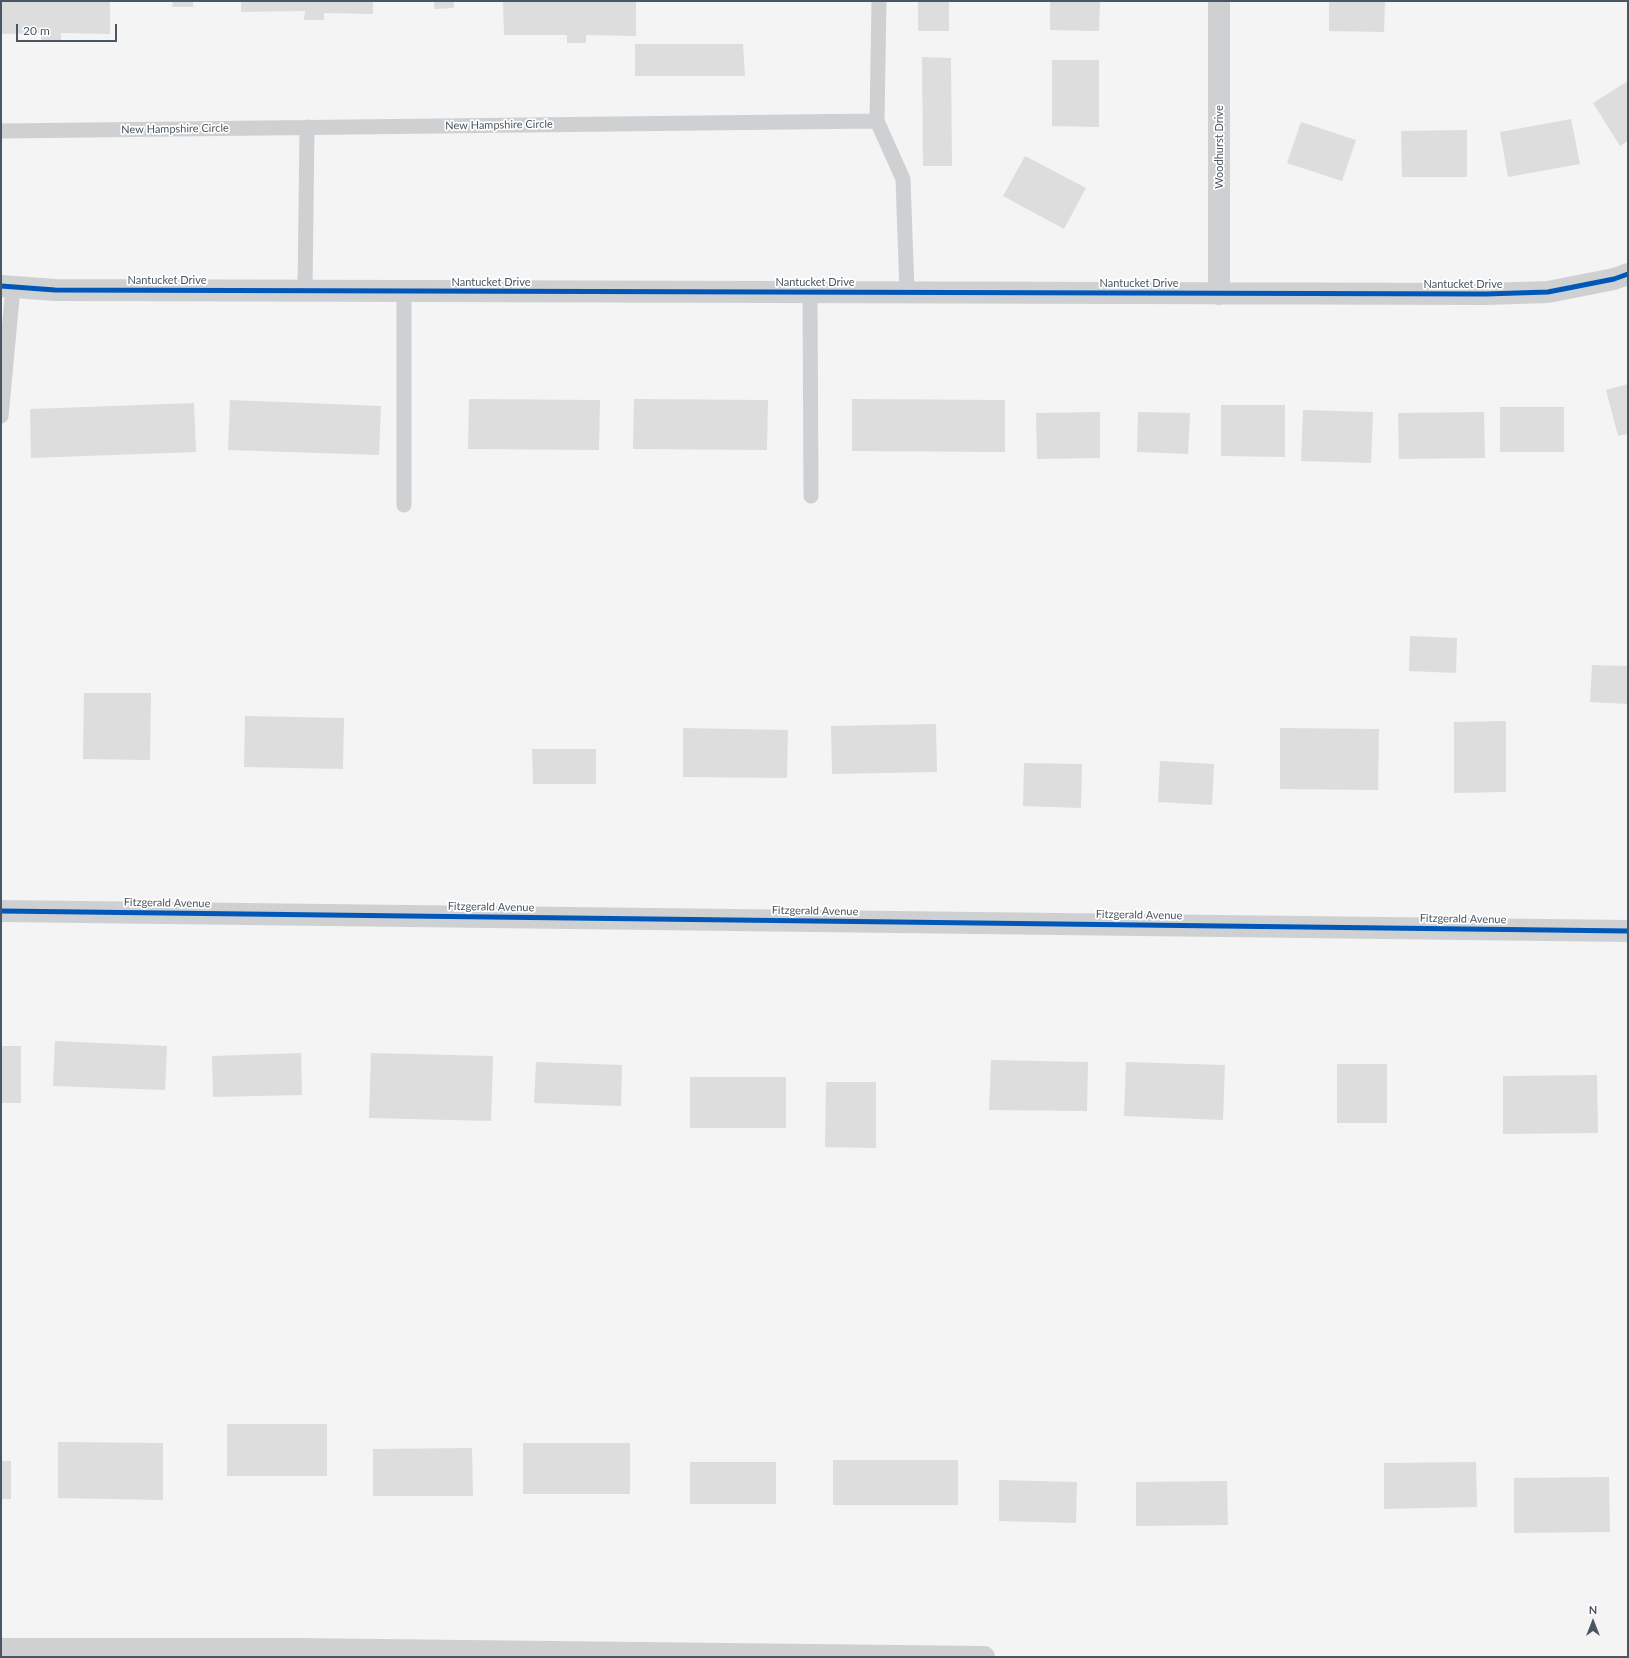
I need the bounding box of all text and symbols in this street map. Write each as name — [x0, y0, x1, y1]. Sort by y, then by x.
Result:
scale bar — [18, 16, 119, 42]
text: 20 m — [23, 23, 50, 38]
street label: Woodhurst Drive — [1212, 105, 1226, 189]
street label: New Hampshire Circle — [445, 117, 553, 133]
street label: New Hampshire Circle — [121, 121, 229, 137]
street label: Nantucket Drive — [127, 273, 207, 287]
street label: Nantucket Drive — [451, 275, 531, 289]
street label: Nantucket Drive — [775, 275, 855, 289]
street label: Nantucket Drive — [1099, 276, 1179, 290]
street label: Nantucket Drive — [1423, 277, 1503, 291]
street label: Fitzgerald Avenue — [124, 896, 210, 910]
street label: Fitzgerald Avenue — [448, 900, 534, 914]
street label: Fitzgerald Avenue — [772, 904, 858, 918]
street label: Fitzgerald Avenue — [1096, 908, 1182, 922]
street label: Fitzgerald Avenue — [1420, 912, 1506, 926]
north arrow — [1573, 1602, 1613, 1642]
text: N — [1589, 1603, 1597, 1616]

